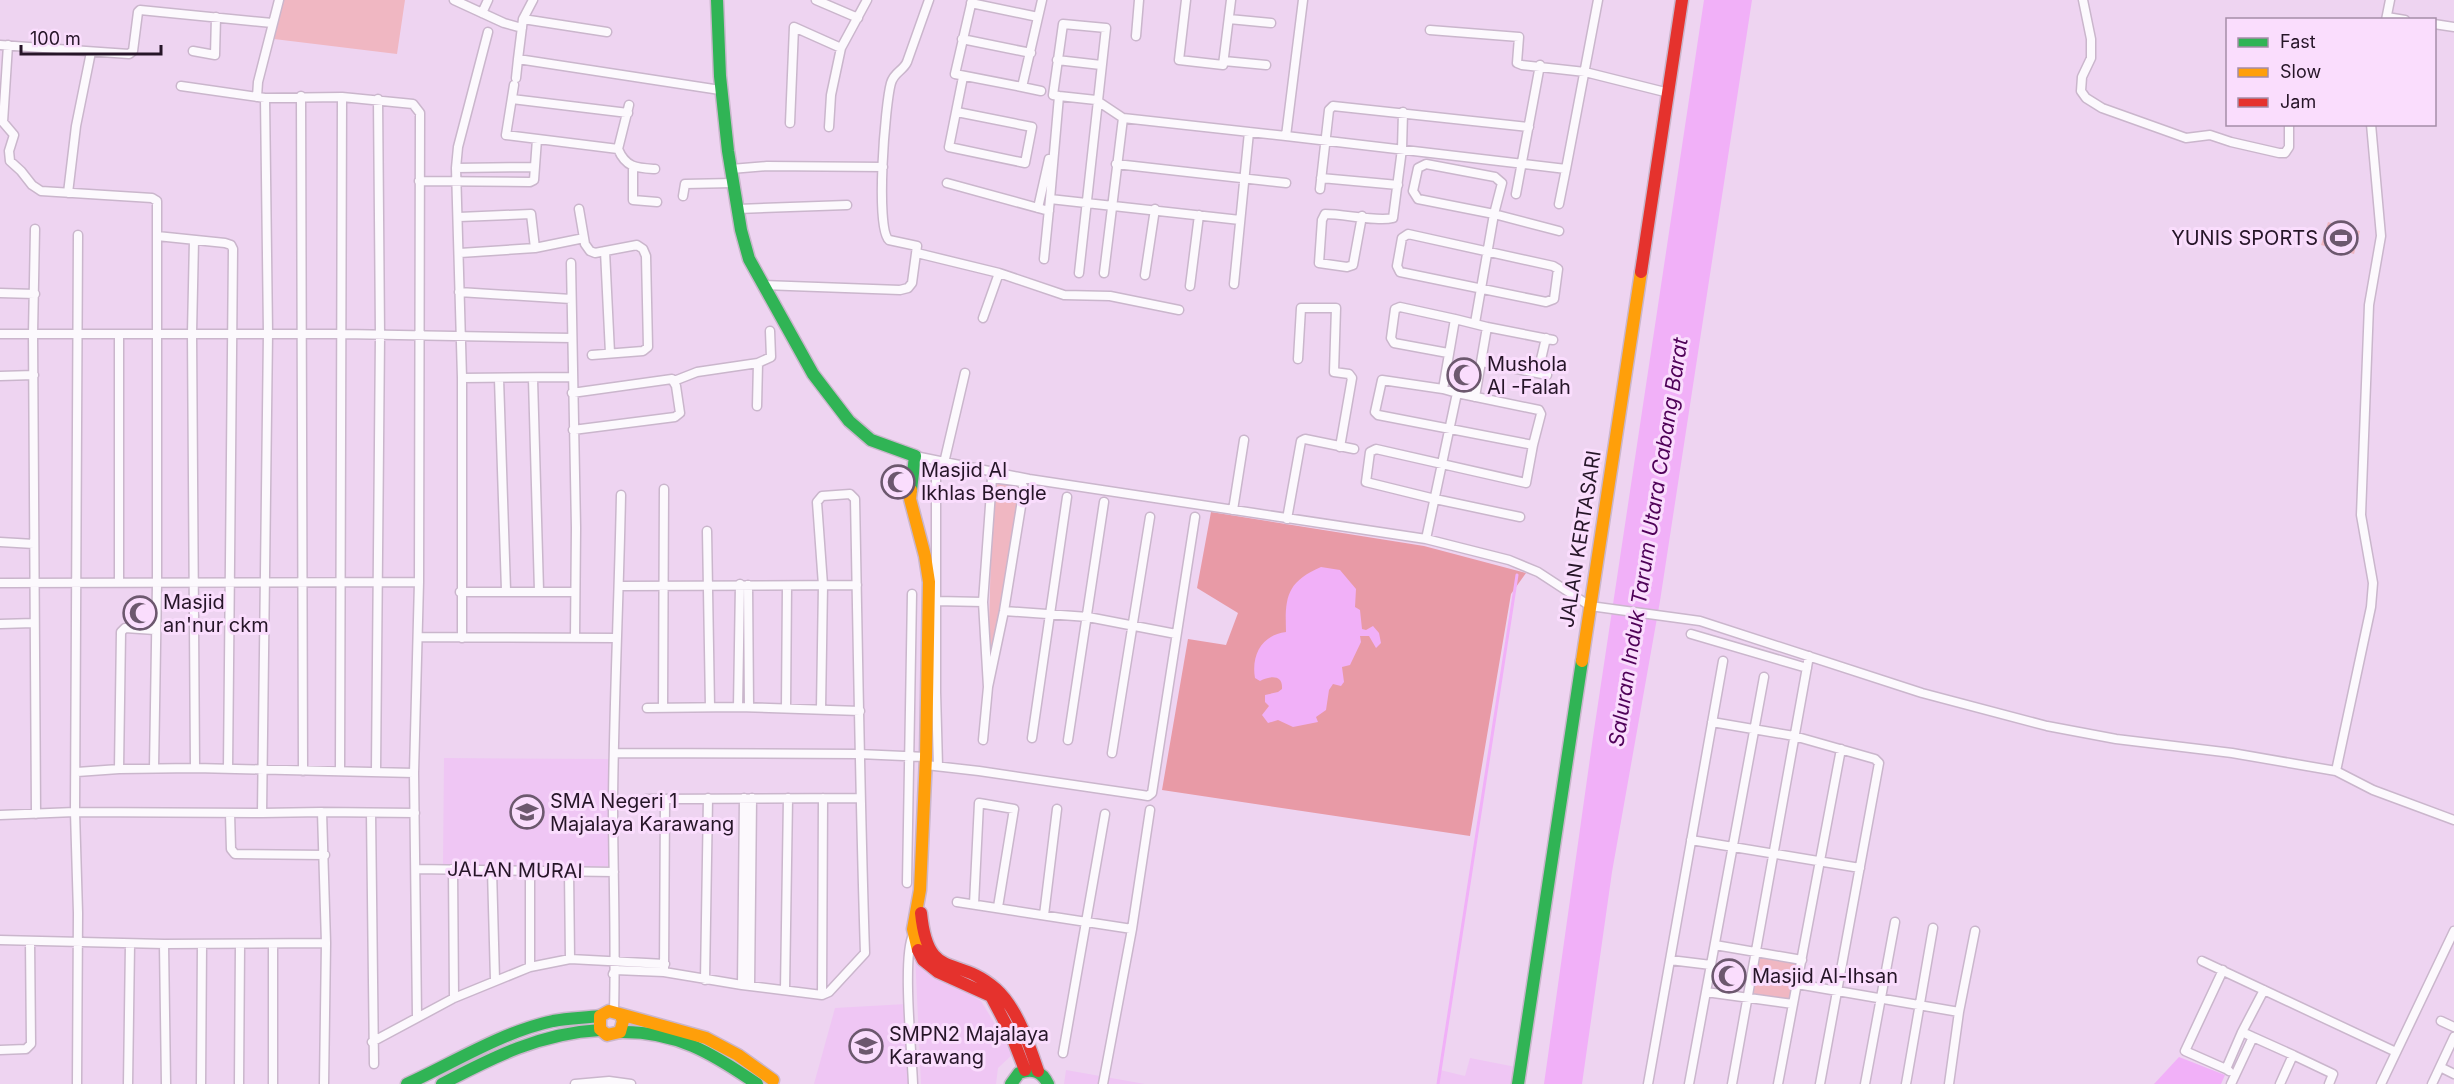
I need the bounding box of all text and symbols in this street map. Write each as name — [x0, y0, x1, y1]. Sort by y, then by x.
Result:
scale bar — [21, 18, 160, 56]
legend — [2226, 18, 2436, 126]
text: 100 m — [30, 28, 81, 49]
text: Fast — [2280, 31, 2316, 52]
text: Slow — [2280, 61, 2321, 82]
text: Jam — [2280, 91, 2316, 112]
sports icon: YUNIS SPORTS — [2323, 220, 2359, 256]
place label: YUNIS SPORTS — [2171, 226, 2318, 250]
water label: Saluran Induk Tarum Utara Cabang Barat — [1603, 335, 1693, 748]
place label: Mushola Al -Falah — [1487, 352, 1571, 399]
mosque icon: Mushola Al -Falah — [1446, 357, 1482, 393]
street label: JALAN KERTASARI — [1554, 449, 1606, 629]
place label: Masjid Al Ikhlas Bengle — [921, 458, 1047, 505]
mosque icon: Masjid Al Ikhlas Bengle — [880, 464, 916, 500]
place label: Masjid an'nur ckm — [163, 590, 269, 637]
mosque icon: Masjid an'nur ckm — [122, 595, 158, 631]
place label: SMA Negeri 1 Majalaya Karawang — [550, 789, 734, 836]
school or university icon: SMA Negeri 1 Majalaya Karawang — [509, 794, 545, 830]
street label: JALAN MURAI — [447, 857, 583, 883]
mosque icon: Masjid Al-Ihsan — [1711, 958, 1747, 994]
place label: Masjid Al-Ihsan — [1752, 964, 1898, 988]
place label: SMPN2 Majalaya Karawang — [889, 1022, 1049, 1069]
school or university icon: SMPN2 Majalaya Karawang — [848, 1028, 884, 1064]

